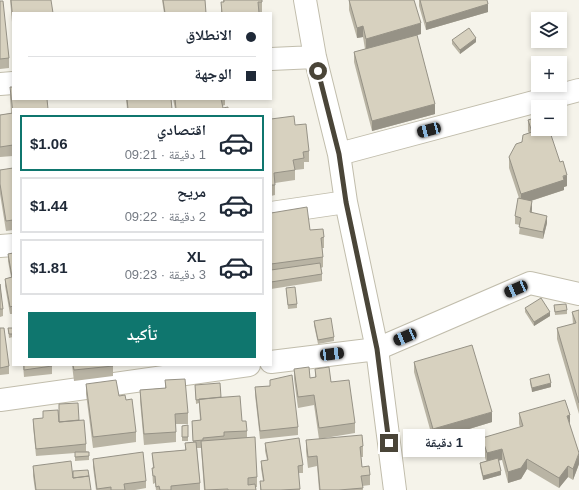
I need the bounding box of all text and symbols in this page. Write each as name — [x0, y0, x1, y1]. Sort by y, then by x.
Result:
map controls — [531, 12, 567, 136]
button: layers — [531, 12, 567, 48]
text: الانطلاق — [186, 26, 232, 43]
button: + — [531, 56, 567, 92]
route start — [309, 62, 327, 80]
text: الوجهة — [194, 65, 232, 82]
button: − — [531, 100, 567, 136]
text: اقتصادي — [157, 121, 206, 138]
car — [416, 121, 442, 139]
icon: car — [218, 125, 254, 161]
text: $1.06 — [30, 135, 68, 152]
text: 1 دقيقة · 09:21 — [125, 147, 206, 162]
text: مريح — [177, 183, 206, 200]
icon: car — [218, 187, 254, 223]
text: $1.44 — [30, 197, 68, 214]
text: 2 دقيقة · 09:22 — [125, 209, 206, 224]
text: XL — [187, 248, 206, 265]
icon: car — [218, 249, 254, 285]
text: $1.81 — [30, 259, 68, 276]
text: 3 دقيقة · 09:23 — [125, 267, 206, 282]
car — [503, 279, 529, 299]
button: تأكيد — [28, 312, 256, 358]
car — [392, 327, 418, 347]
car — [319, 347, 345, 361]
callout: 1 دقيقة — [403, 429, 485, 457]
route end — [380, 434, 398, 452]
text: 1 دقيقة — [425, 435, 463, 450]

